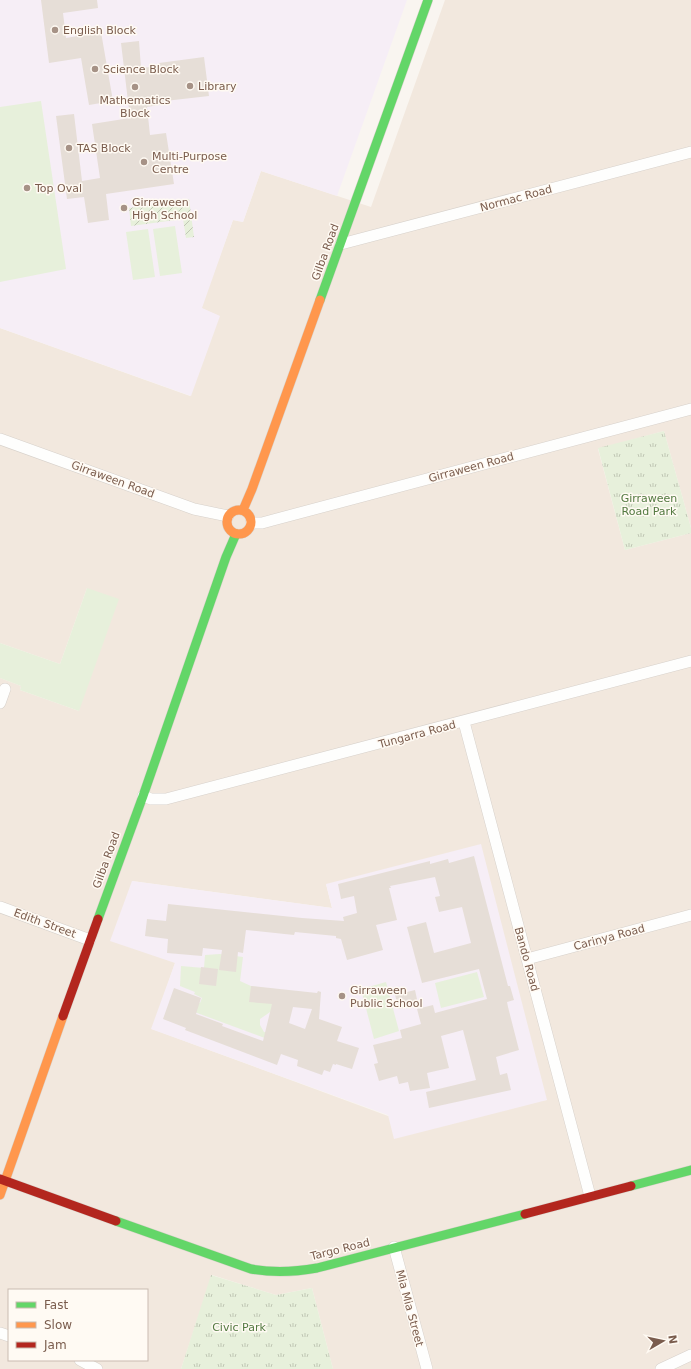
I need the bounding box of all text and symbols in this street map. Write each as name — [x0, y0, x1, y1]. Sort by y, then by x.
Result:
place label: English Block — [63, 24, 137, 37]
marker: English Block — [50, 25, 60, 35]
place label: Science Block — [103, 63, 180, 76]
marker: Science Block — [90, 64, 100, 74]
place label: Library — [198, 80, 237, 93]
marker: Library — [185, 81, 195, 91]
marker: Mathematics Block — [130, 82, 140, 92]
place label: Mathematics Block — [100, 94, 171, 120]
place label: TAS Block — [76, 142, 131, 155]
marker: TAS Block — [64, 143, 74, 153]
place label: Multi-Purpose Centre — [152, 150, 227, 176]
marker: Multi-Purpose Centre — [139, 157, 149, 167]
place label: Top Oval — [34, 182, 82, 195]
marker: Top Oval — [22, 183, 32, 193]
street label: Normac Road — [479, 183, 553, 214]
place label: Girraween High School — [132, 196, 197, 222]
marker: Girraween High School — [119, 203, 129, 213]
street label: Gilba Road — [309, 222, 342, 282]
street label: Girraween Road — [427, 450, 515, 485]
street label: Girraween Road — [69, 458, 156, 501]
park label: Girraween Road Park — [621, 492, 677, 518]
street label: Tungarra Road — [376, 718, 457, 751]
street label: Gilba Road — [90, 830, 123, 890]
street label: Edith Street — [12, 906, 78, 941]
street label: Carinya Road — [572, 922, 646, 953]
street label: Bando Road — [512, 926, 541, 993]
place label: Girraween Public School — [350, 984, 423, 1010]
marker: Girraween Public School — [337, 991, 347, 1001]
street label: Targo Road — [308, 1236, 371, 1263]
street label: Mia Mia Street — [393, 1268, 426, 1349]
legend — [8, 1289, 148, 1361]
text: Fast — [44, 1298, 68, 1312]
text: Slow — [44, 1318, 72, 1332]
park label: Civic Park — [212, 1321, 266, 1334]
north arrow — [643, 1321, 683, 1361]
text: N — [665, 1334, 680, 1345]
text: Jam — [43, 1338, 67, 1352]

